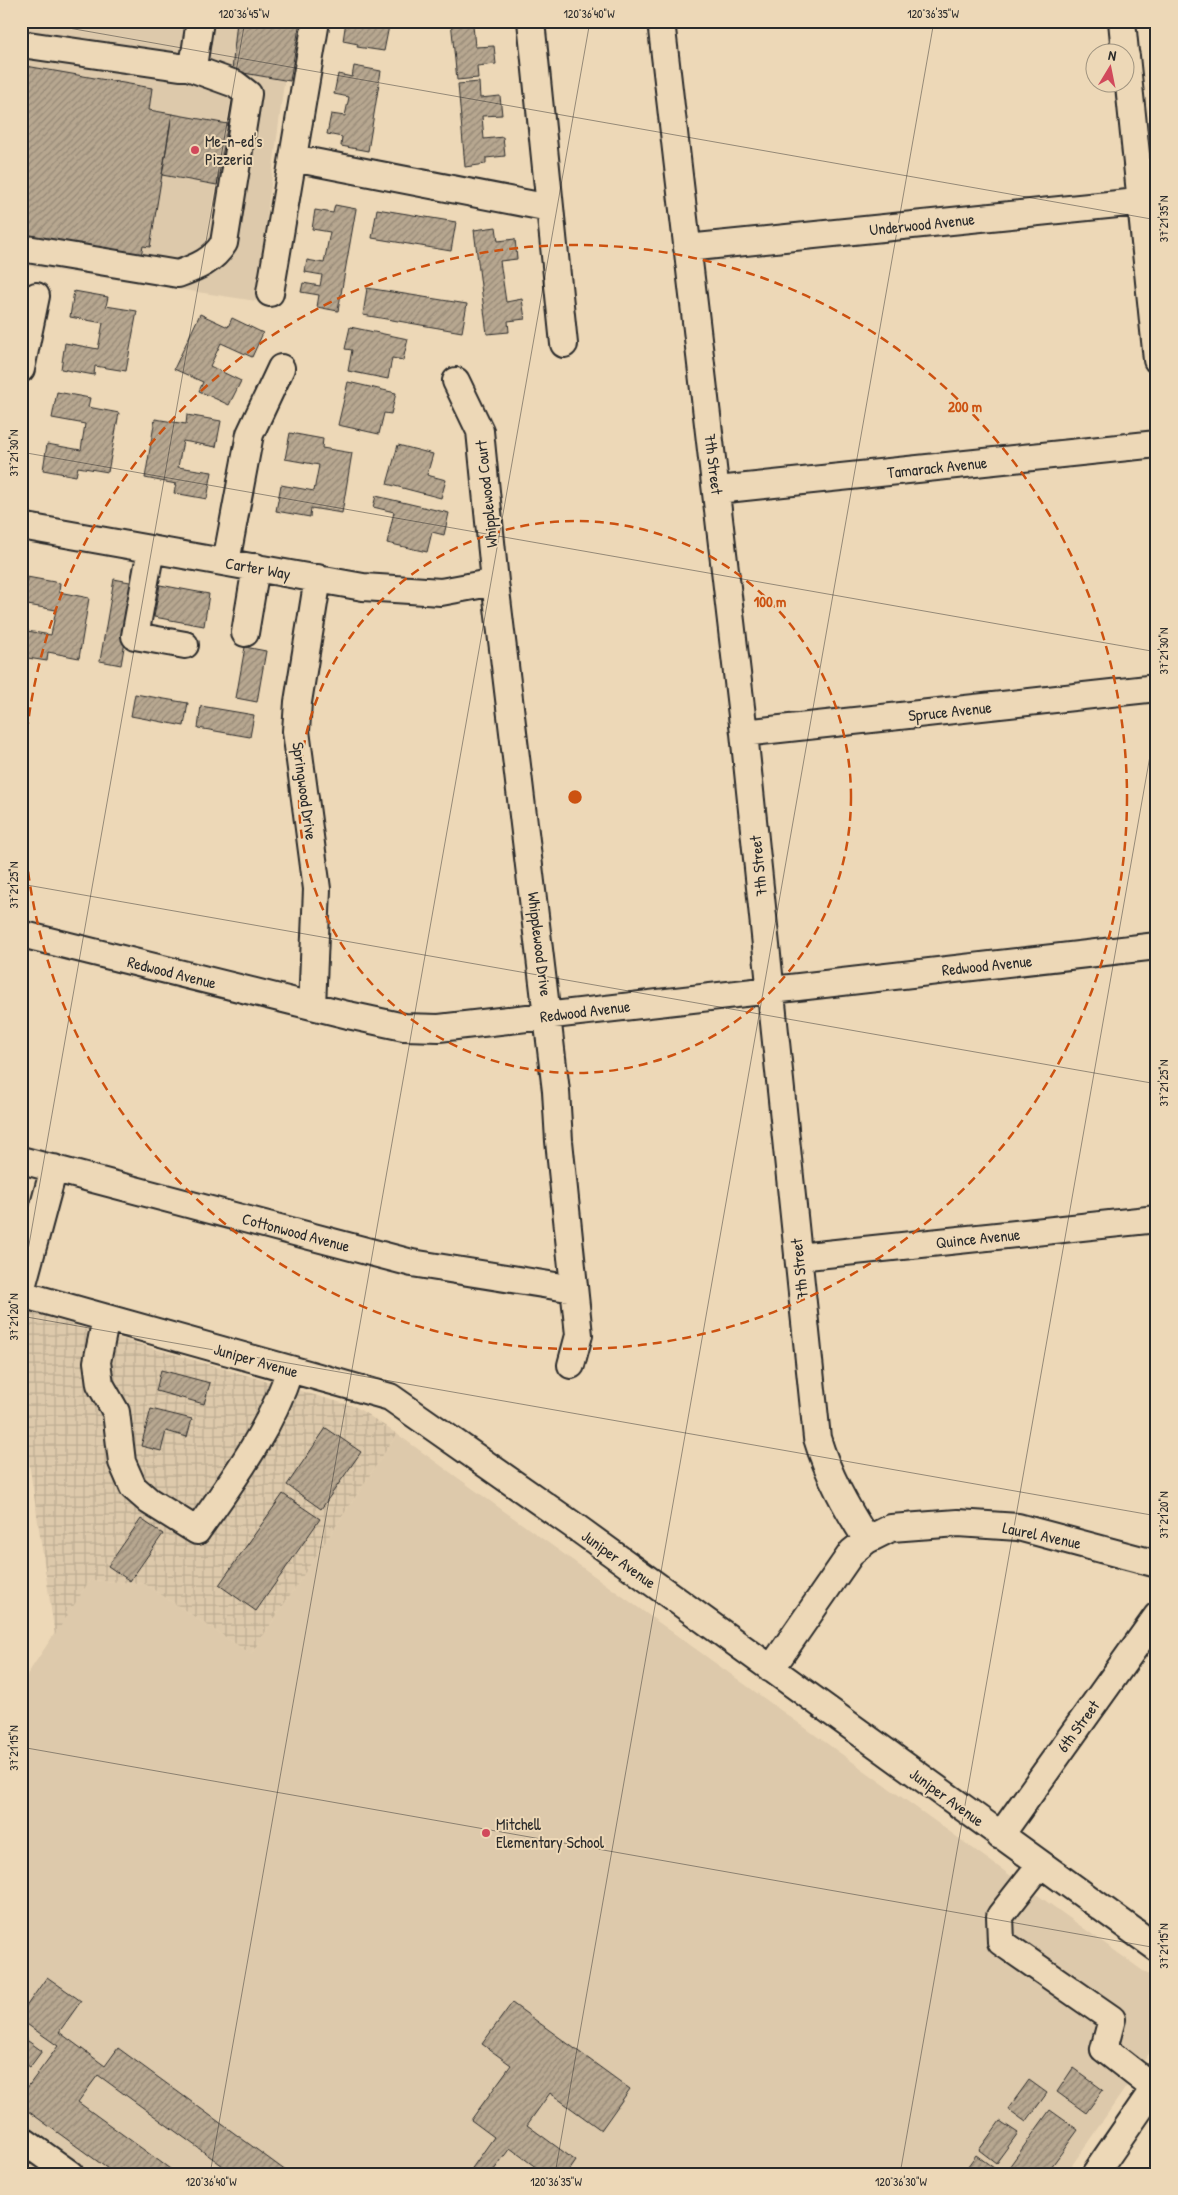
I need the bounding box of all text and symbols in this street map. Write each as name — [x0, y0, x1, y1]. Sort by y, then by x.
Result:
text: 120°36'45"W — [219, 5, 270, 22]
text: 120°36'40"W — [563, 5, 615, 22]
text: 120°36'35"W — [907, 5, 959, 22]
north arrow — [1086, 42, 1136, 92]
text: N — [1107, 45, 1118, 65]
place label: Me-n-ed's Pizzeria — [205, 130, 262, 170]
marker: Me-n-ed's Pizzeria — [189, 144, 201, 156]
text: 37°21'35"N — [1155, 196, 1172, 242]
street label: Underwood Avenue — [868, 207, 976, 240]
text: 200 m — [948, 396, 982, 417]
text: 37°21'30"N — [5, 430, 22, 476]
street label: 7th Street — [699, 432, 729, 496]
street label: Whipplewood Court — [469, 439, 503, 549]
street label: Tamarack Avenue — [886, 451, 989, 483]
street label: Carter Way — [224, 551, 293, 585]
text: 100 m — [754, 591, 786, 612]
text: 37°21'30"N — [1155, 628, 1172, 674]
street label: Spruce Avenue — [907, 696, 993, 726]
street label: Springwood Drive — [287, 741, 323, 842]
centre of rings — [566, 788, 584, 806]
street label: 7th Street — [744, 834, 772, 898]
text: 37°21'25"N — [5, 862, 22, 908]
street label: Whipplewood Drive — [523, 891, 557, 998]
street label: Redwood Avenue — [941, 949, 1034, 981]
street label: Redwood Avenue — [125, 950, 219, 994]
street label: Redwood Avenue — [539, 994, 632, 1027]
text: 37°21'25"N — [1155, 1060, 1172, 1106]
street label: Cottonwood Avenue — [240, 1207, 353, 1257]
street label: Quince Avenue — [935, 1223, 1022, 1253]
street label: 7th Street — [785, 1237, 813, 1301]
text: 37°21'20"N — [5, 1293, 22, 1341]
street label: Juniper Avenue — [211, 1337, 301, 1383]
text: 37°21'20"N — [1155, 1491, 1172, 1539]
street label: Laurel Avenue — [1001, 1516, 1084, 1554]
street label: Juniper Avenue — [577, 1525, 661, 1594]
street label: 6th Street — [1052, 1695, 1105, 1757]
text: 37°21'15"N — [5, 1725, 22, 1771]
street label: Juniper Avenue — [905, 1763, 989, 1832]
place label: Mitchell Elementary School — [496, 1813, 605, 1853]
marker: Mitchell Elementary School — [480, 1827, 492, 1839]
text: 37°21'15"N — [1155, 1923, 1172, 1969]
text: 120°36'40"W — [185, 2173, 237, 2190]
text: 120°36'35"W — [530, 2173, 582, 2190]
text: 120°36'30"W — [875, 2173, 928, 2190]

